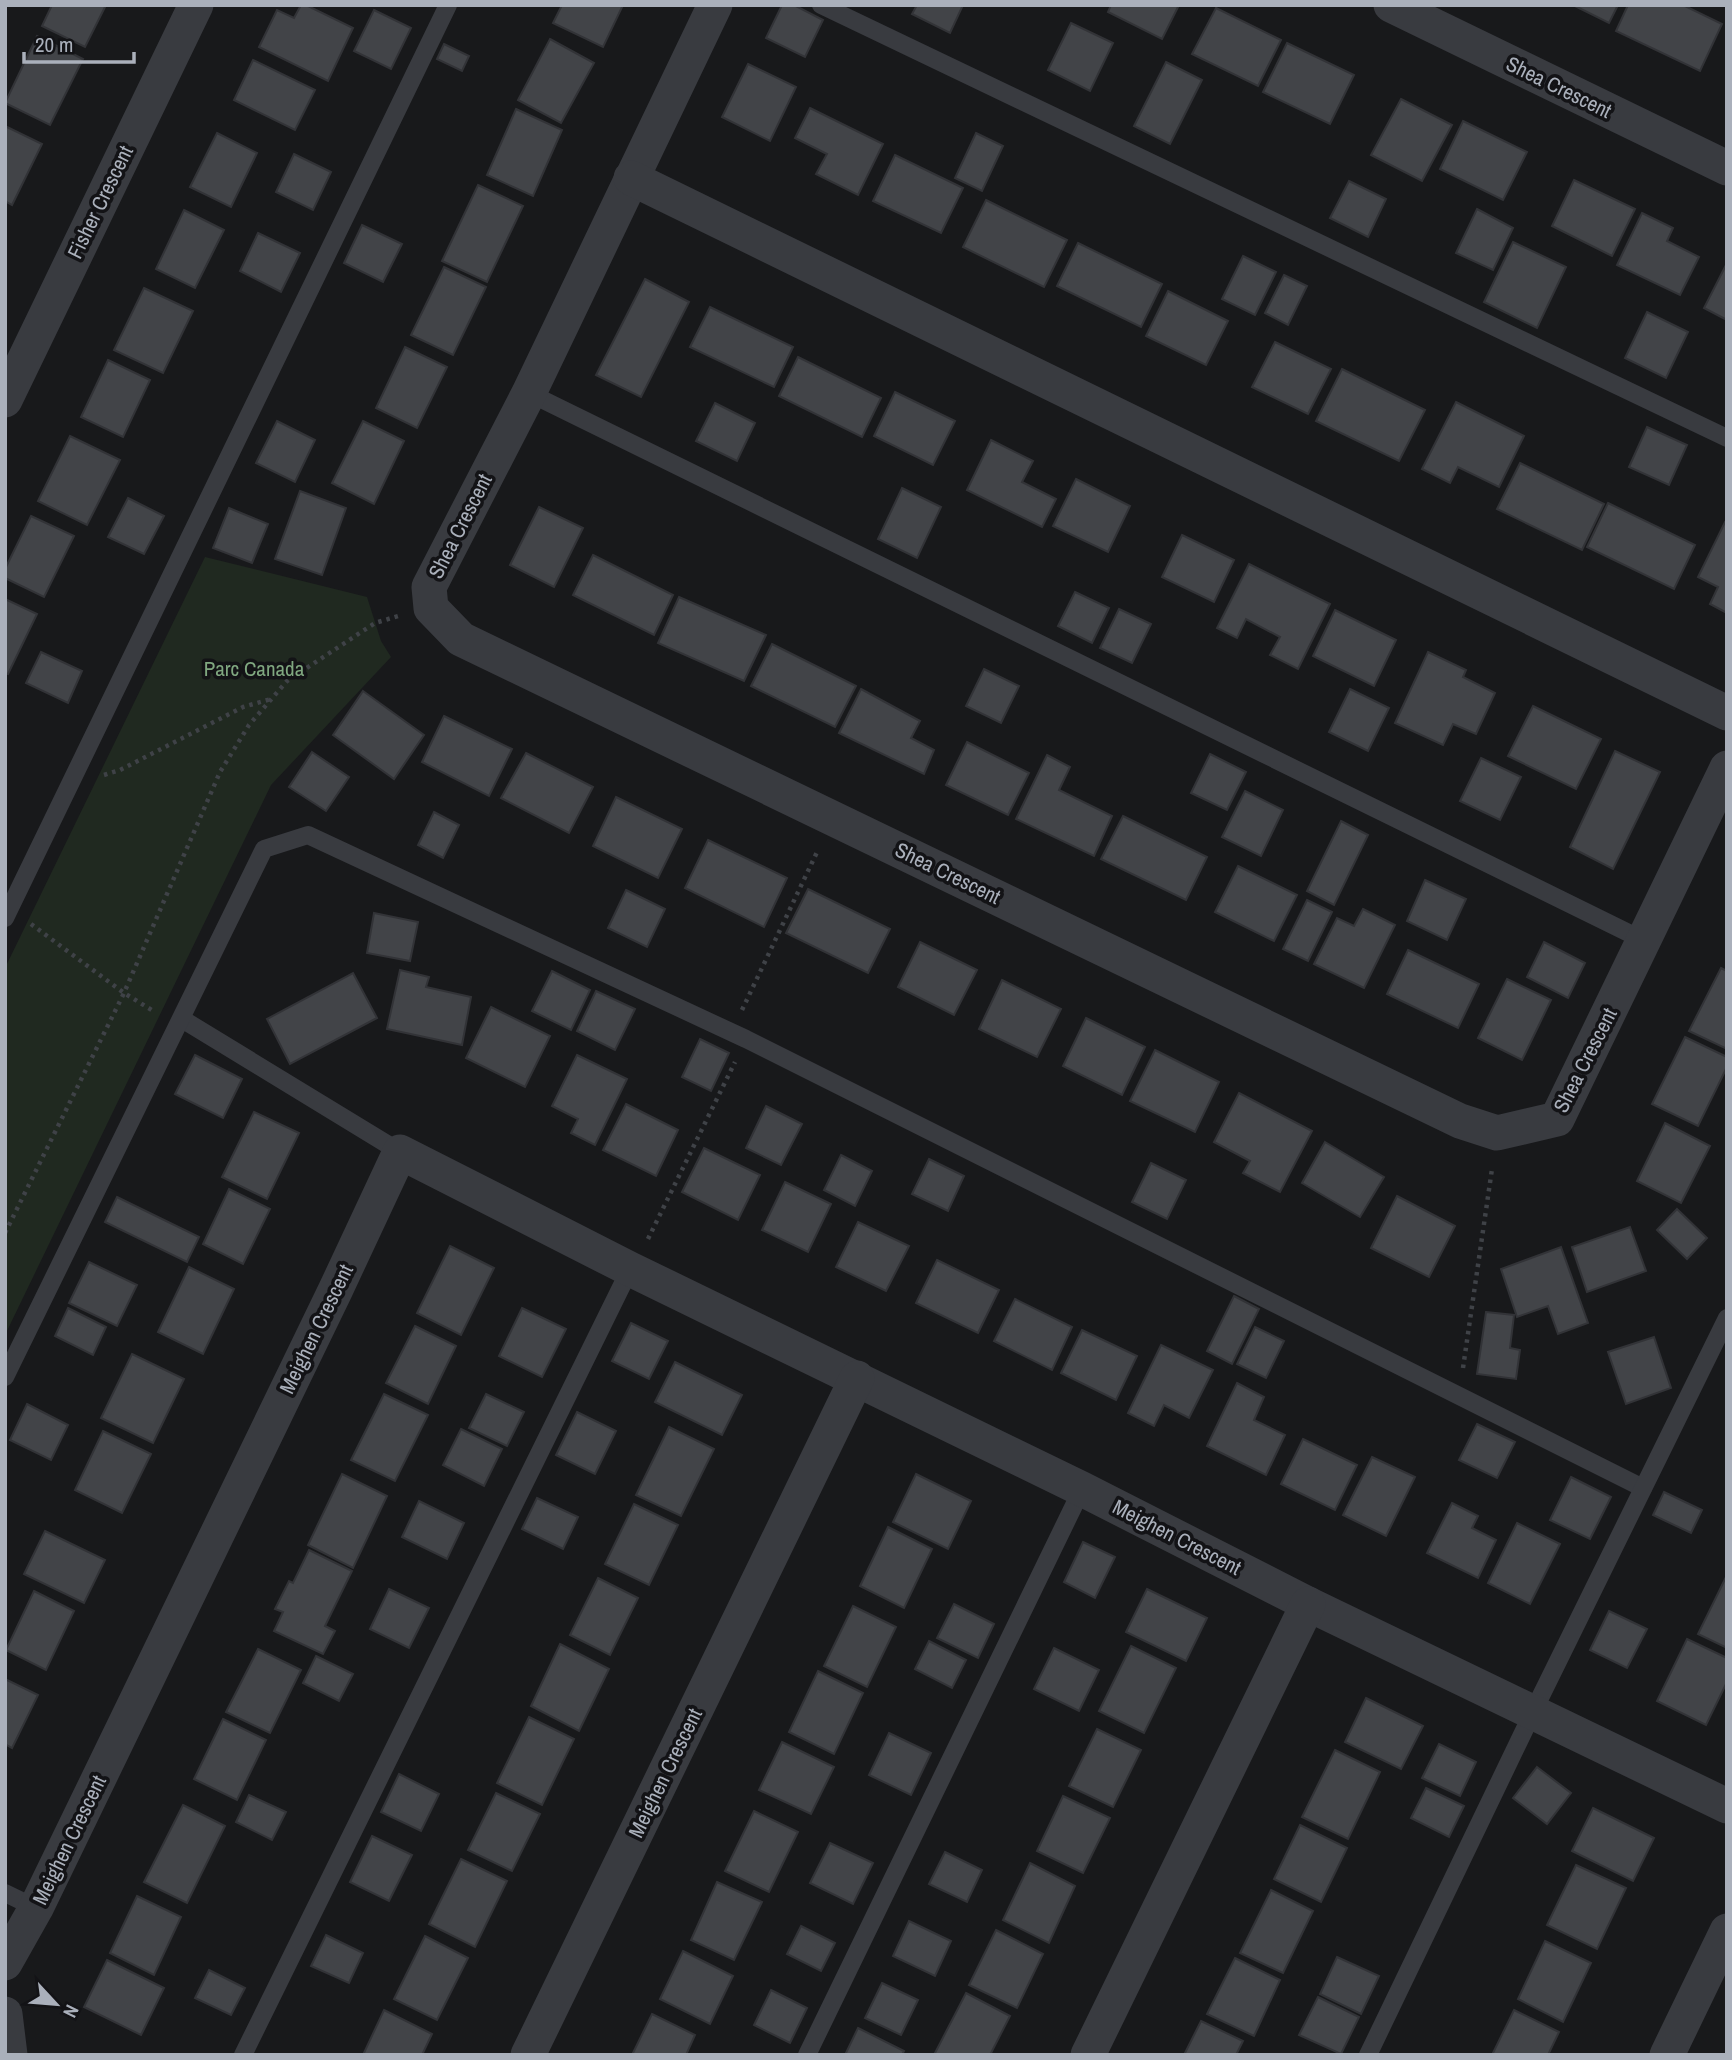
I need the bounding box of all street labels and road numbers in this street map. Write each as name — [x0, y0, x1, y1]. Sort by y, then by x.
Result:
street label: Shea Crescent — [1501, 49, 1617, 125]
street label: Fisher Crescent — [60, 140, 140, 263]
street label: Shea Crescent — [421, 468, 499, 583]
street label: Shea Crescent — [890, 835, 1006, 911]
street label: Shea Crescent — [1546, 1002, 1624, 1117]
street label: Meighen Crescent — [272, 1259, 360, 1399]
street label: Meighen Crescent — [1108, 1492, 1246, 1582]
street label: Meighen Crescent — [621, 1703, 709, 1843]
street label: Meighen Crescent — [25, 1770, 113, 1910]

